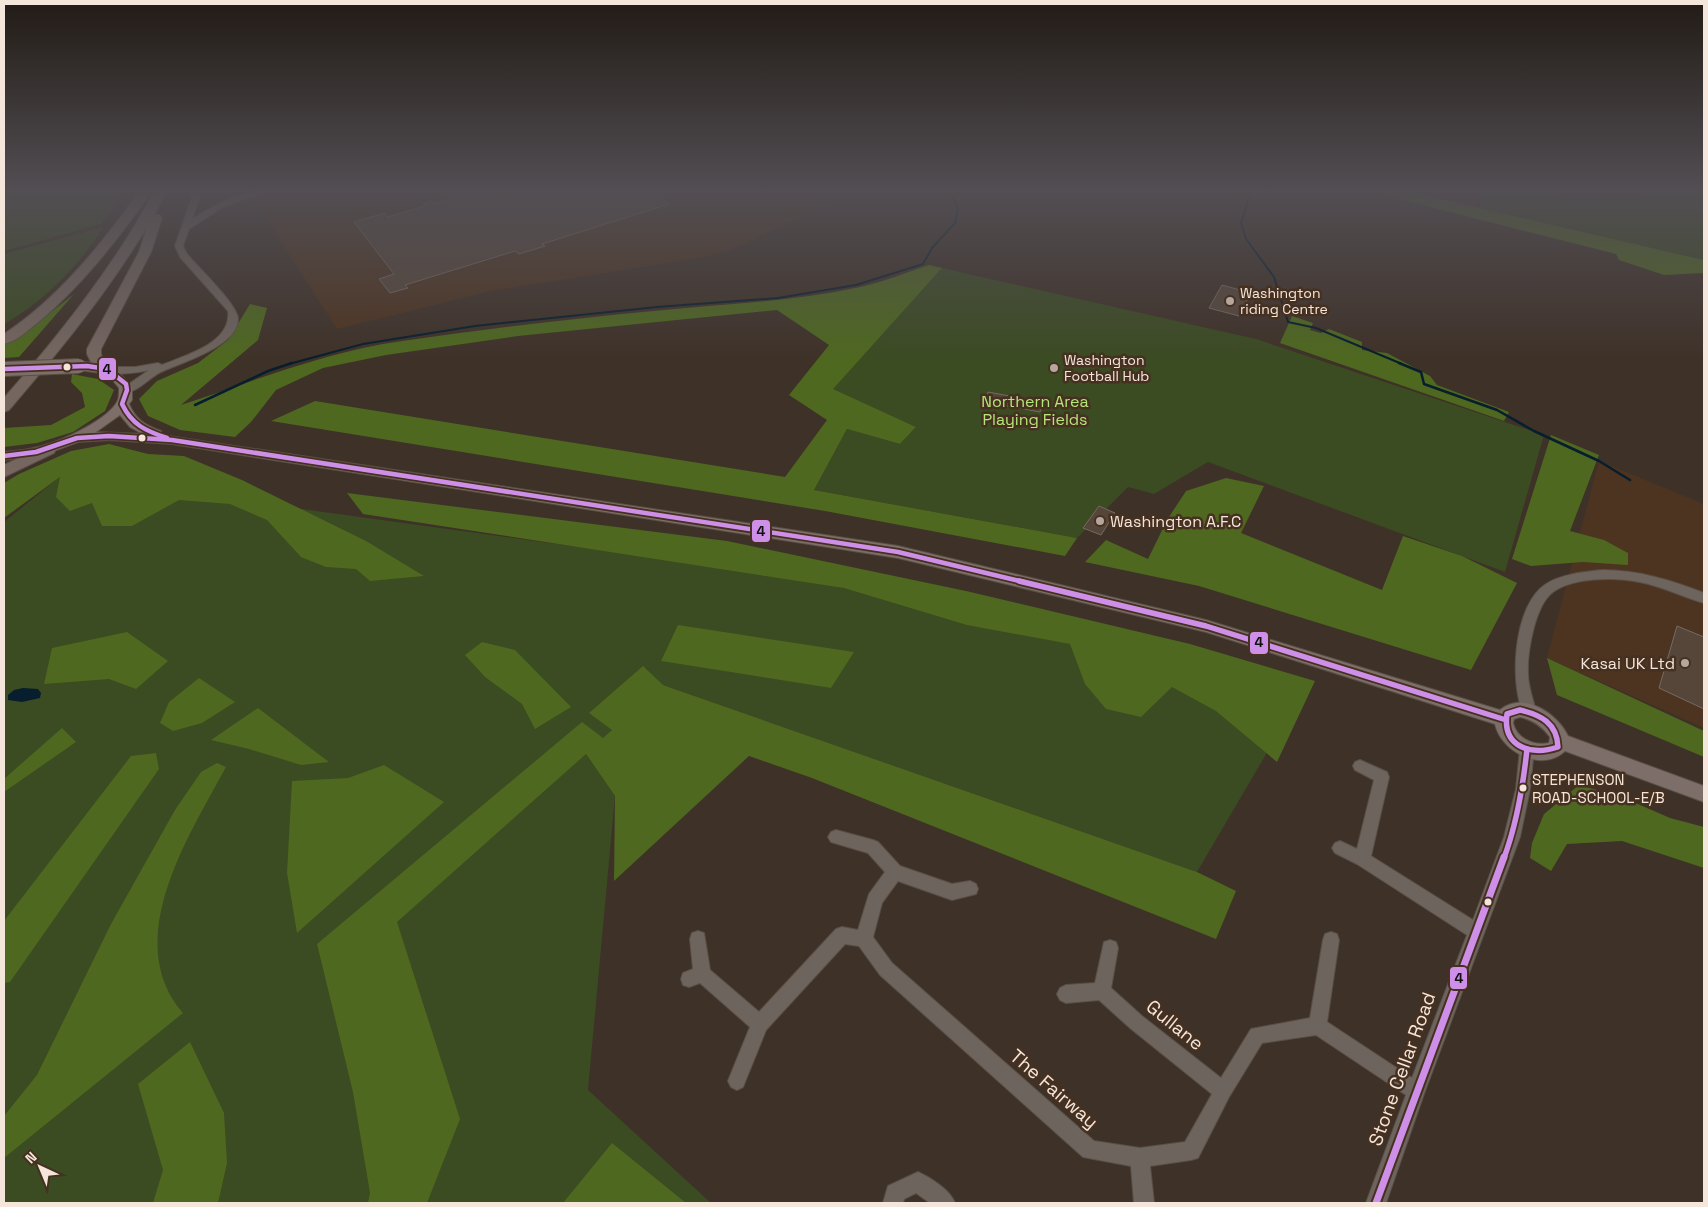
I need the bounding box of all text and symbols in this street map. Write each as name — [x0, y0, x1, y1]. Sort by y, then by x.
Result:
place label: Washington riding Centre — [1240, 284, 1328, 318]
marker: Washington riding Centre — [1224, 295, 1236, 307]
place label: Washington Football Hub — [1064, 351, 1149, 385]
line badge: 4 — [98, 357, 117, 381]
text: 4 — [103, 360, 112, 378]
unlabelled marker — [62, 362, 72, 372]
marker: Washington Football Hub — [1048, 362, 1060, 374]
park label: Northern Area Playing Fields — [981, 391, 1089, 430]
unlabelled marker — [137, 433, 147, 443]
place label: Washington A.F.C — [1110, 511, 1241, 532]
marker: Washington A.F.C — [1094, 515, 1106, 527]
line badge: 4 — [751, 519, 771, 543]
text: 4 — [757, 522, 766, 540]
line badge: 4 — [1249, 631, 1269, 655]
text: 4 — [1255, 633, 1264, 651]
place label: Kasai UK Ltd — [1581, 653, 1675, 674]
marker: Kasai UK Ltd — [1679, 657, 1691, 669]
place label: STEPHENSON ROAD-SCHOOL-E/B — [1532, 770, 1665, 807]
marker: STEPHENSON ROAD-SCHOOL-E/B — [1518, 783, 1528, 793]
unlabelled marker — [1483, 897, 1493, 907]
line badge: 4 — [1449, 966, 1468, 990]
text: 4 — [1455, 969, 1464, 987]
street label: Stone Cellar Road — [1363, 989, 1441, 1149]
street label: Gullane — [1141, 994, 1209, 1056]
street label: The Fairway — [1005, 1044, 1103, 1134]
north arrow — [15, 1142, 65, 1192]
text: N — [21, 1148, 41, 1167]

